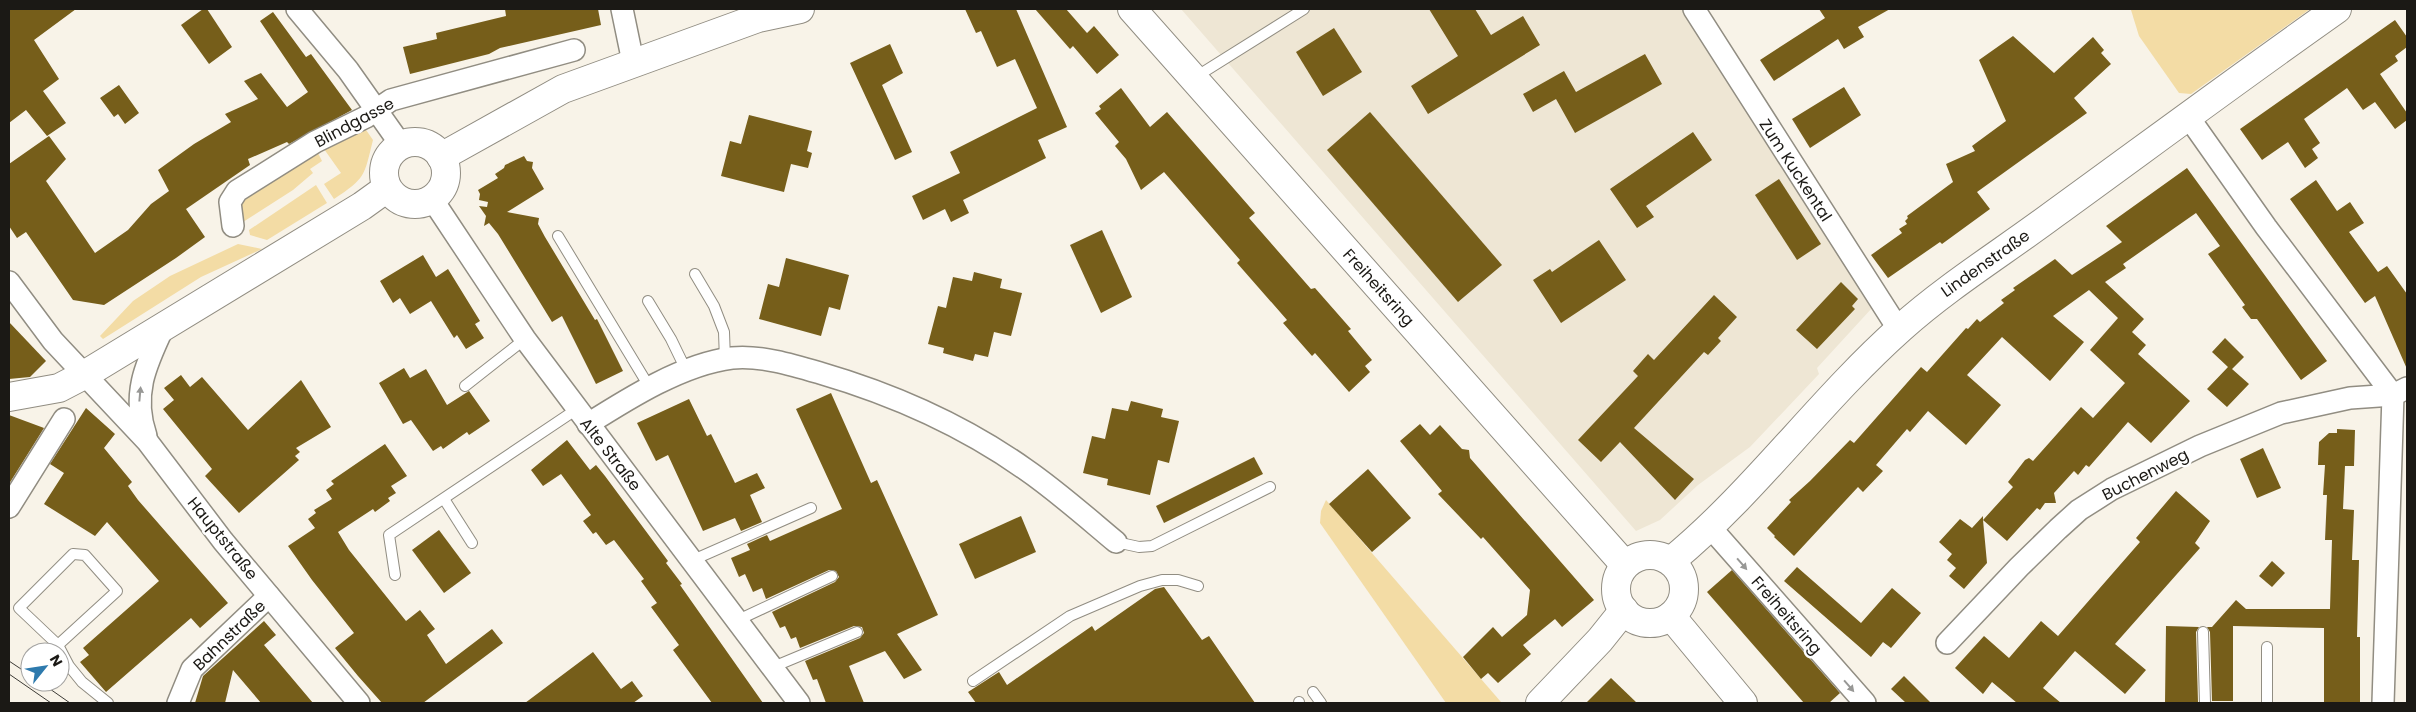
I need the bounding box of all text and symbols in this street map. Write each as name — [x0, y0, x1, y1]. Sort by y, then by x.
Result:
street label: Blindgasse — [310, 92, 398, 153]
street label: Zum Kuckental — [1754, 114, 1837, 226]
street label: Lindenstraße — [1936, 224, 2034, 303]
street label: Freiheitsring — [1338, 244, 1420, 331]
one-way arrow — [136, 386, 144, 402]
street label: Alte Straße — [575, 413, 647, 496]
street label: Buchenweg — [2098, 443, 2192, 506]
street label: Hauptstraße — [182, 492, 263, 585]
one-way arrow — [1737, 557, 1748, 570]
street label: Freiheitsring — [1746, 571, 1827, 660]
street label: Bahnstraße — [188, 595, 271, 676]
north arrow — [20, 642, 70, 692]
text: N — [45, 651, 68, 670]
one-way arrow — [1844, 679, 1855, 692]

